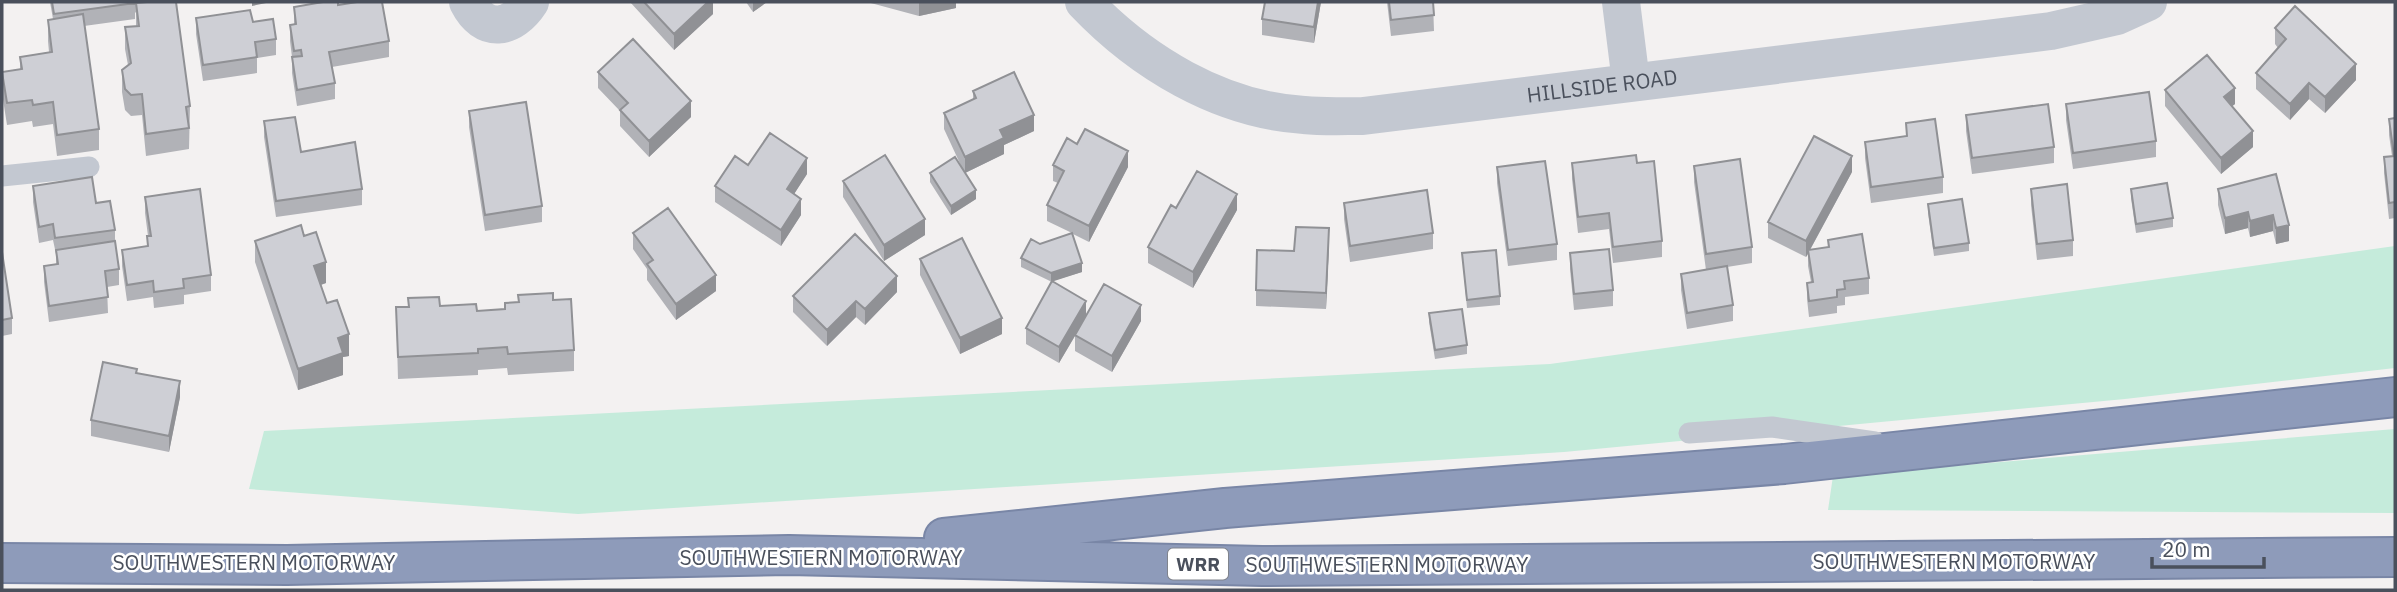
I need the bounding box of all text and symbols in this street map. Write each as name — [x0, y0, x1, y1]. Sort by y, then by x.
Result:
street label: HILLSIDE ROAD — [1525, 62, 1679, 109]
scale bar — [2152, 526, 2264, 570]
text: 20 m — [2162, 535, 2211, 563]
street label: SOUTHWESTERN MOTORWAY — [679, 543, 963, 571]
street label: SOUTHWESTERN MOTORWAY — [1812, 547, 2096, 575]
street label: SOUTHWESTERN MOTORWAY — [112, 548, 396, 576]
road number: WRR — [1168, 548, 1228, 580]
street label: SOUTHWESTERN MOTORWAY — [1245, 550, 1529, 578]

